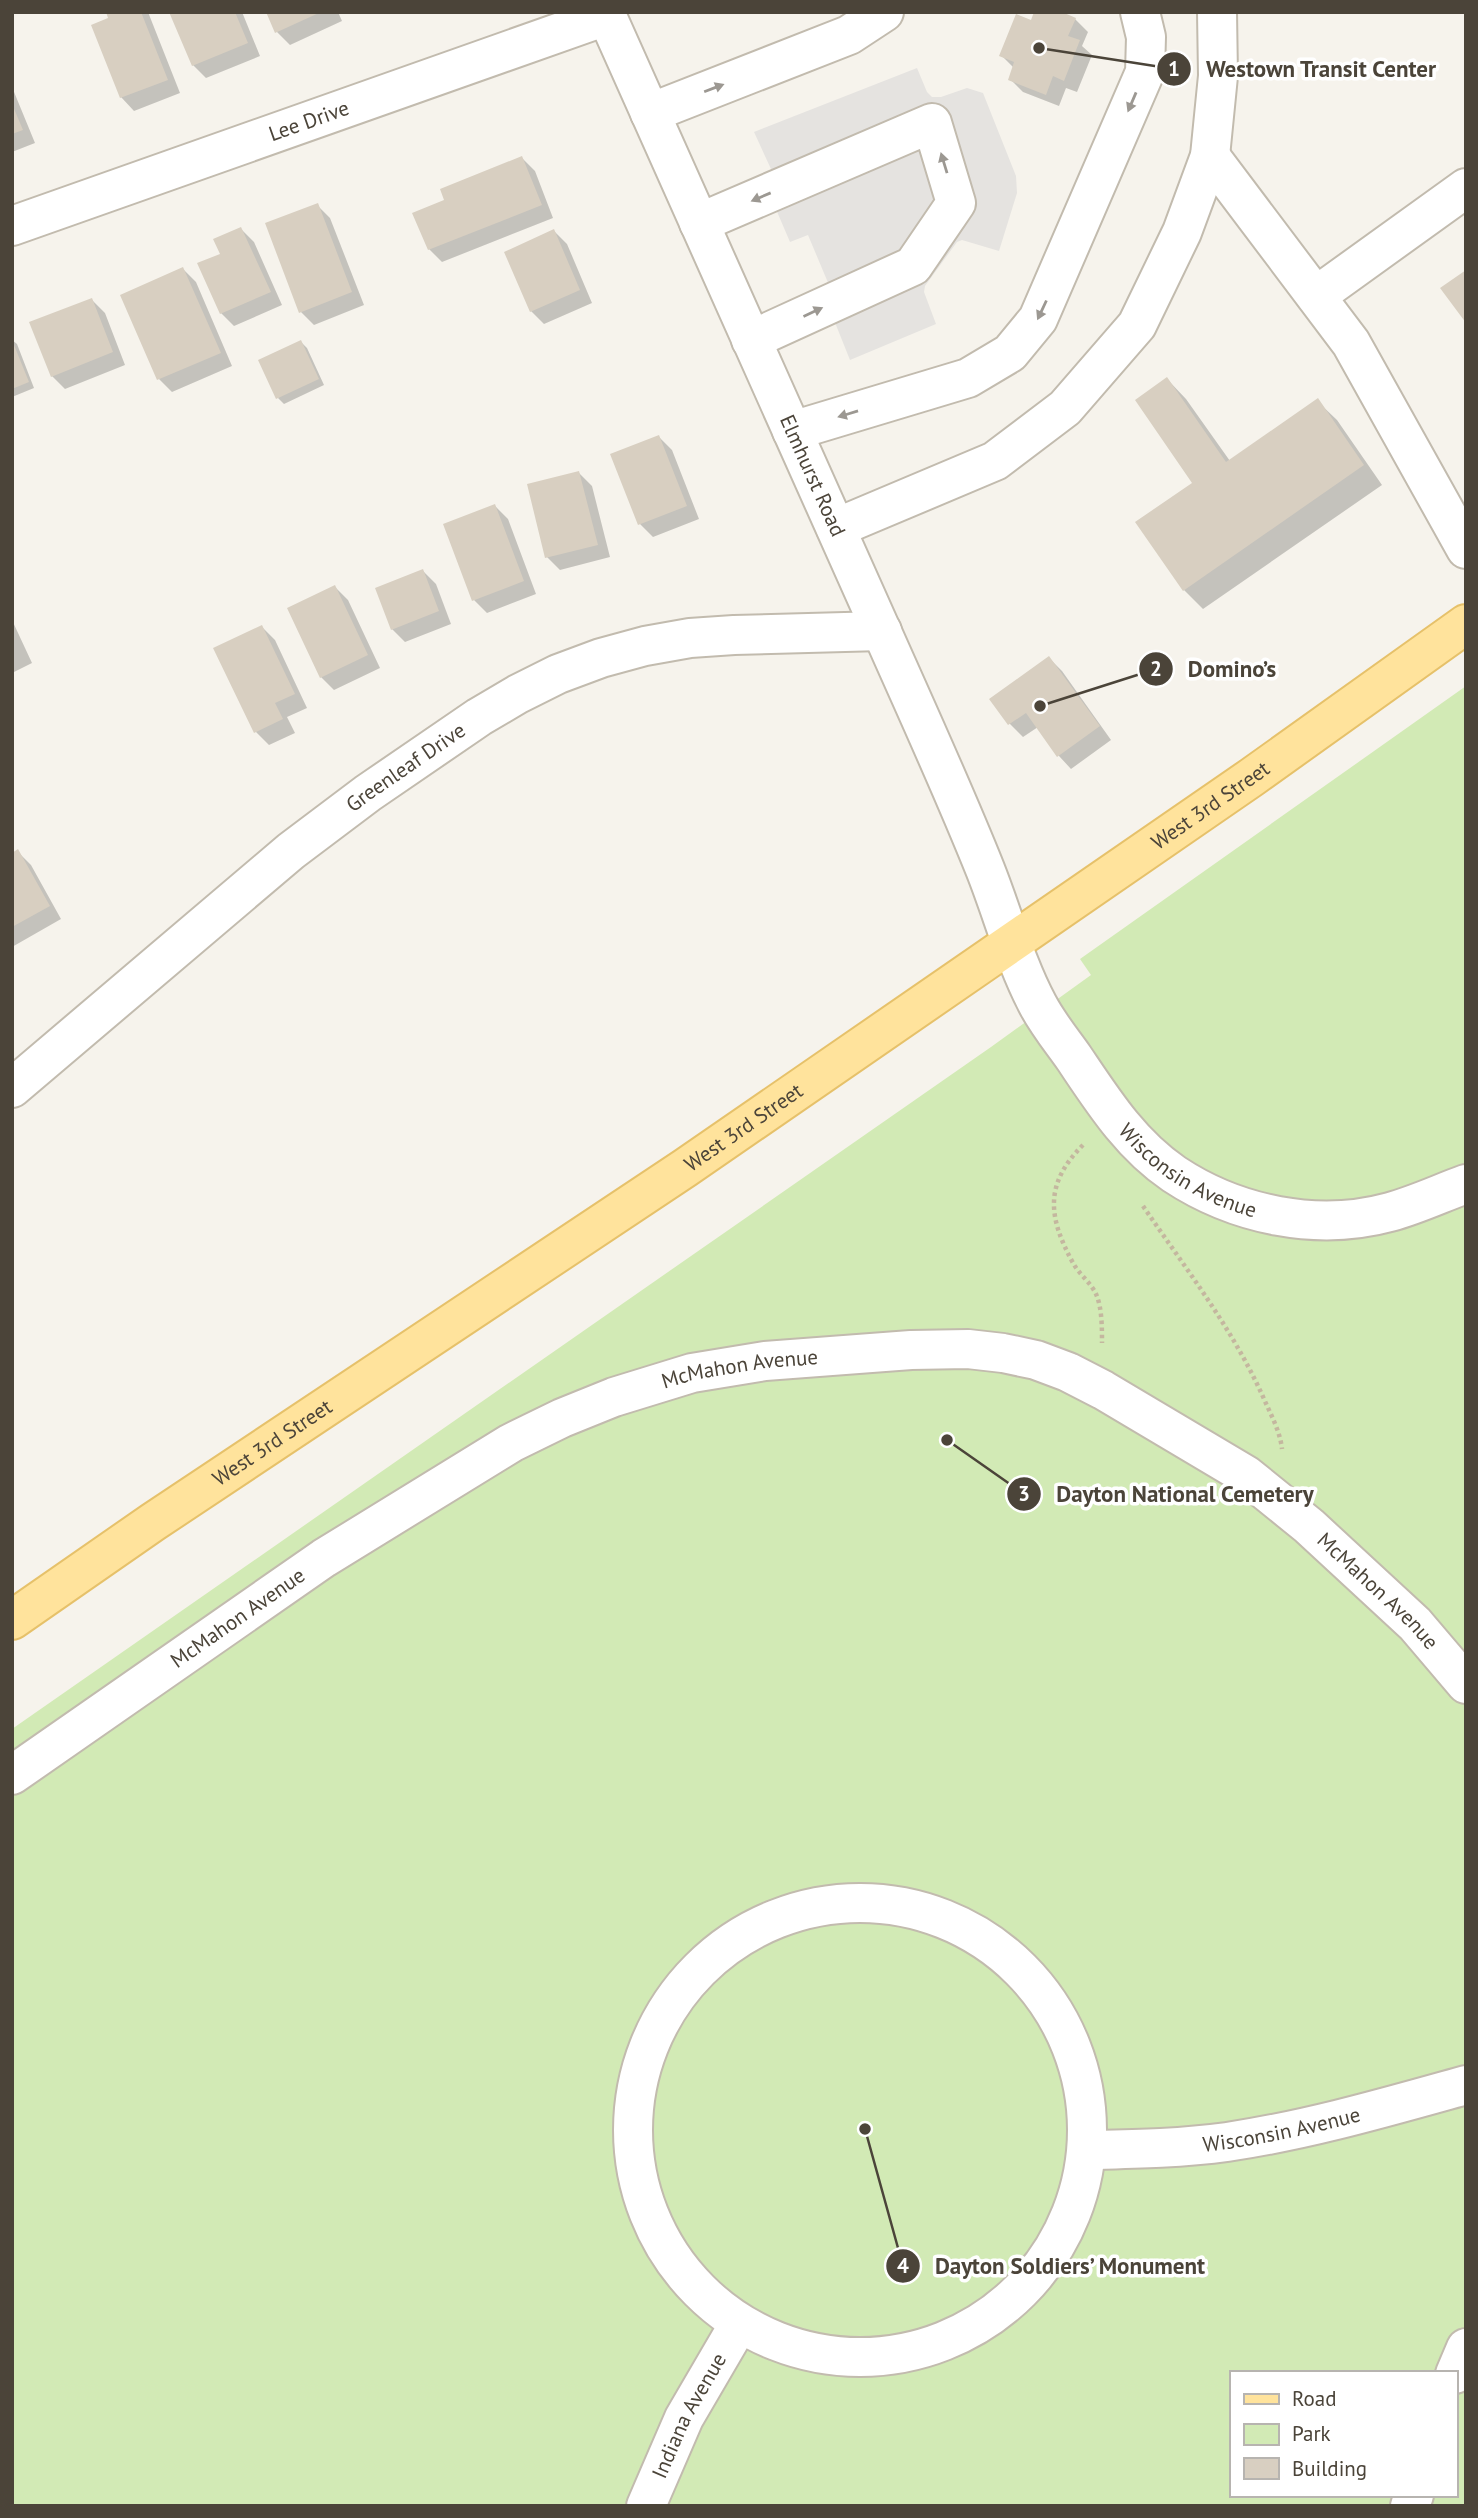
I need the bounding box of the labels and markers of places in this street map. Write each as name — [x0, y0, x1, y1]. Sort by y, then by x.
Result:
callout: Westown Transit Center — [1157, 47, 1451, 91]
callout: Domino’s — [1138, 647, 1290, 691]
callout: Dayton National Cemetery — [1007, 1472, 1328, 1516]
callout: Dayton Soldiers’ Monument — [885, 2244, 1221, 2288]

